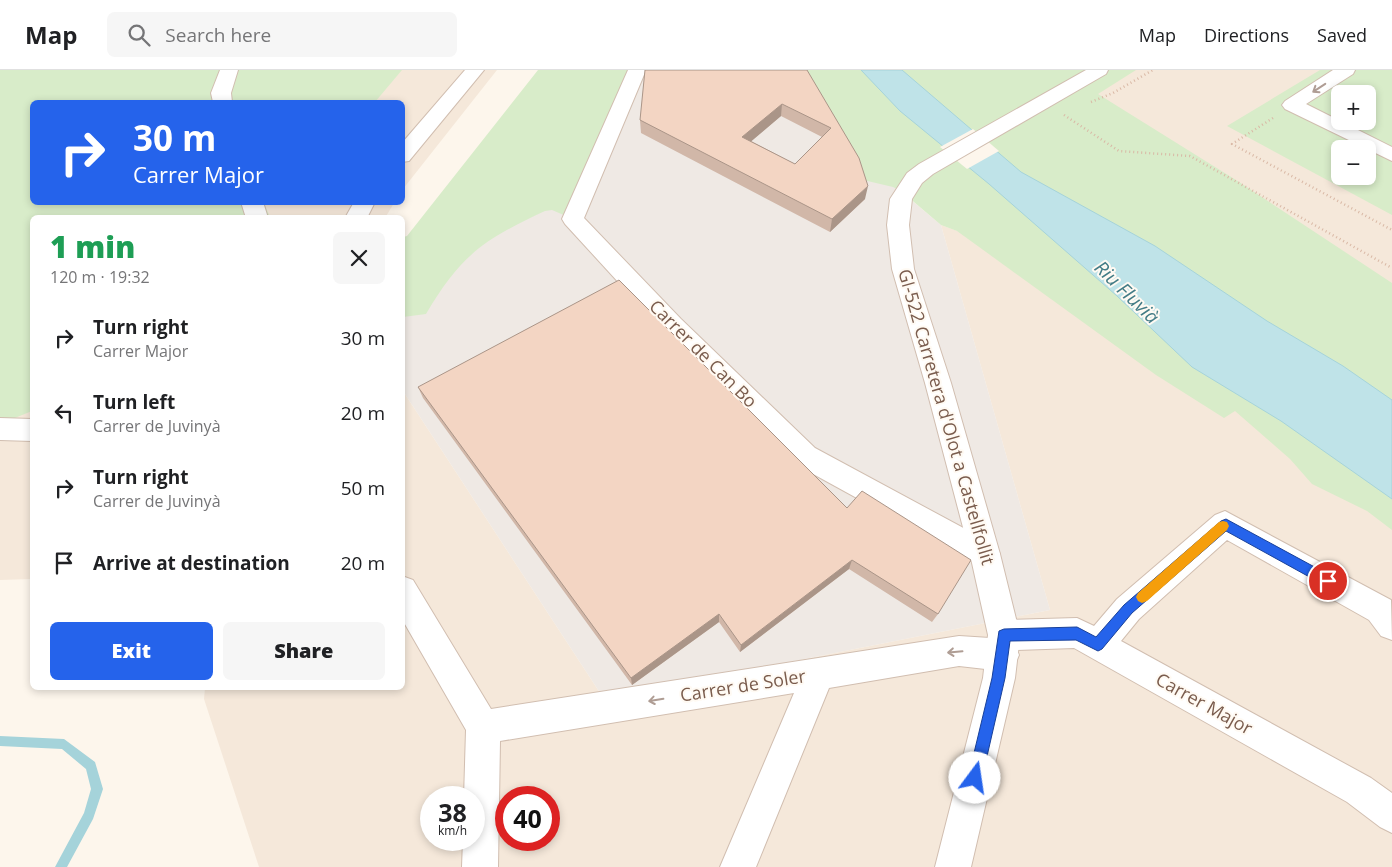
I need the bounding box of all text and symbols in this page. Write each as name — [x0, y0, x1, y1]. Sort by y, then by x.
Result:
search box — [107, 12, 457, 57]
text: Map — [25, 18, 77, 51]
icon: search — [125, 21, 153, 49]
text: Search here — [165, 22, 271, 48]
text: Map — [1139, 23, 1176, 47]
text: Directions — [1204, 23, 1289, 47]
text: Saved — [1317, 23, 1367, 47]
one-way arrow — [1312, 82, 1326, 93]
map controls — [1331, 85, 1376, 185]
button: + — [1331, 85, 1376, 130]
text: 30 m — [133, 114, 216, 161]
icon: right — [50, 120, 115, 185]
button: − — [1331, 140, 1376, 185]
text: Carrer Major — [133, 159, 264, 189]
text: 1 min — [50, 226, 135, 267]
button: close — [333, 232, 385, 284]
water label: Riu Fluvià — [1089, 255, 1165, 330]
text: 120 m · 19:32 — [50, 266, 150, 288]
street label: GI-522 Carretera d'Olot a Castellfollit — [893, 266, 1001, 567]
street label: Carrer de Can Bo — [644, 294, 763, 413]
text: Turn right — [93, 314, 188, 340]
icon: right — [50, 324, 78, 352]
text: 30 m — [341, 325, 385, 351]
text: Carrer Major — [93, 340, 188, 362]
text: Turn left — [93, 389, 175, 415]
icon: left — [50, 399, 78, 427]
text: 20 m — [341, 400, 385, 426]
text: Carrer de Juvinyà — [93, 415, 221, 437]
text: Turn right — [93, 464, 188, 490]
icon: right — [50, 474, 78, 502]
text: 50 m — [341, 475, 385, 501]
text: Carrer de Juvinyà — [93, 490, 221, 512]
icon: arrive — [50, 549, 78, 577]
text: Arrive at destination — [93, 550, 290, 576]
text: 20 m — [341, 550, 385, 576]
pin — [1307, 560, 1349, 602]
icon: arrive — [1314, 567, 1342, 595]
button: Exit — [50, 622, 213, 680]
button: Share — [223, 622, 385, 680]
one-way arrow — [947, 647, 963, 657]
street label: Carrer de Soler — [678, 663, 808, 707]
street label: Carrer Major — [1152, 667, 1258, 740]
one-way arrow — [648, 696, 664, 706]
position arrow — [948, 751, 1000, 803]
speed limit sign: 40 — [495, 786, 560, 851]
text: 38 — [438, 795, 467, 829]
text: km/h — [438, 822, 467, 839]

